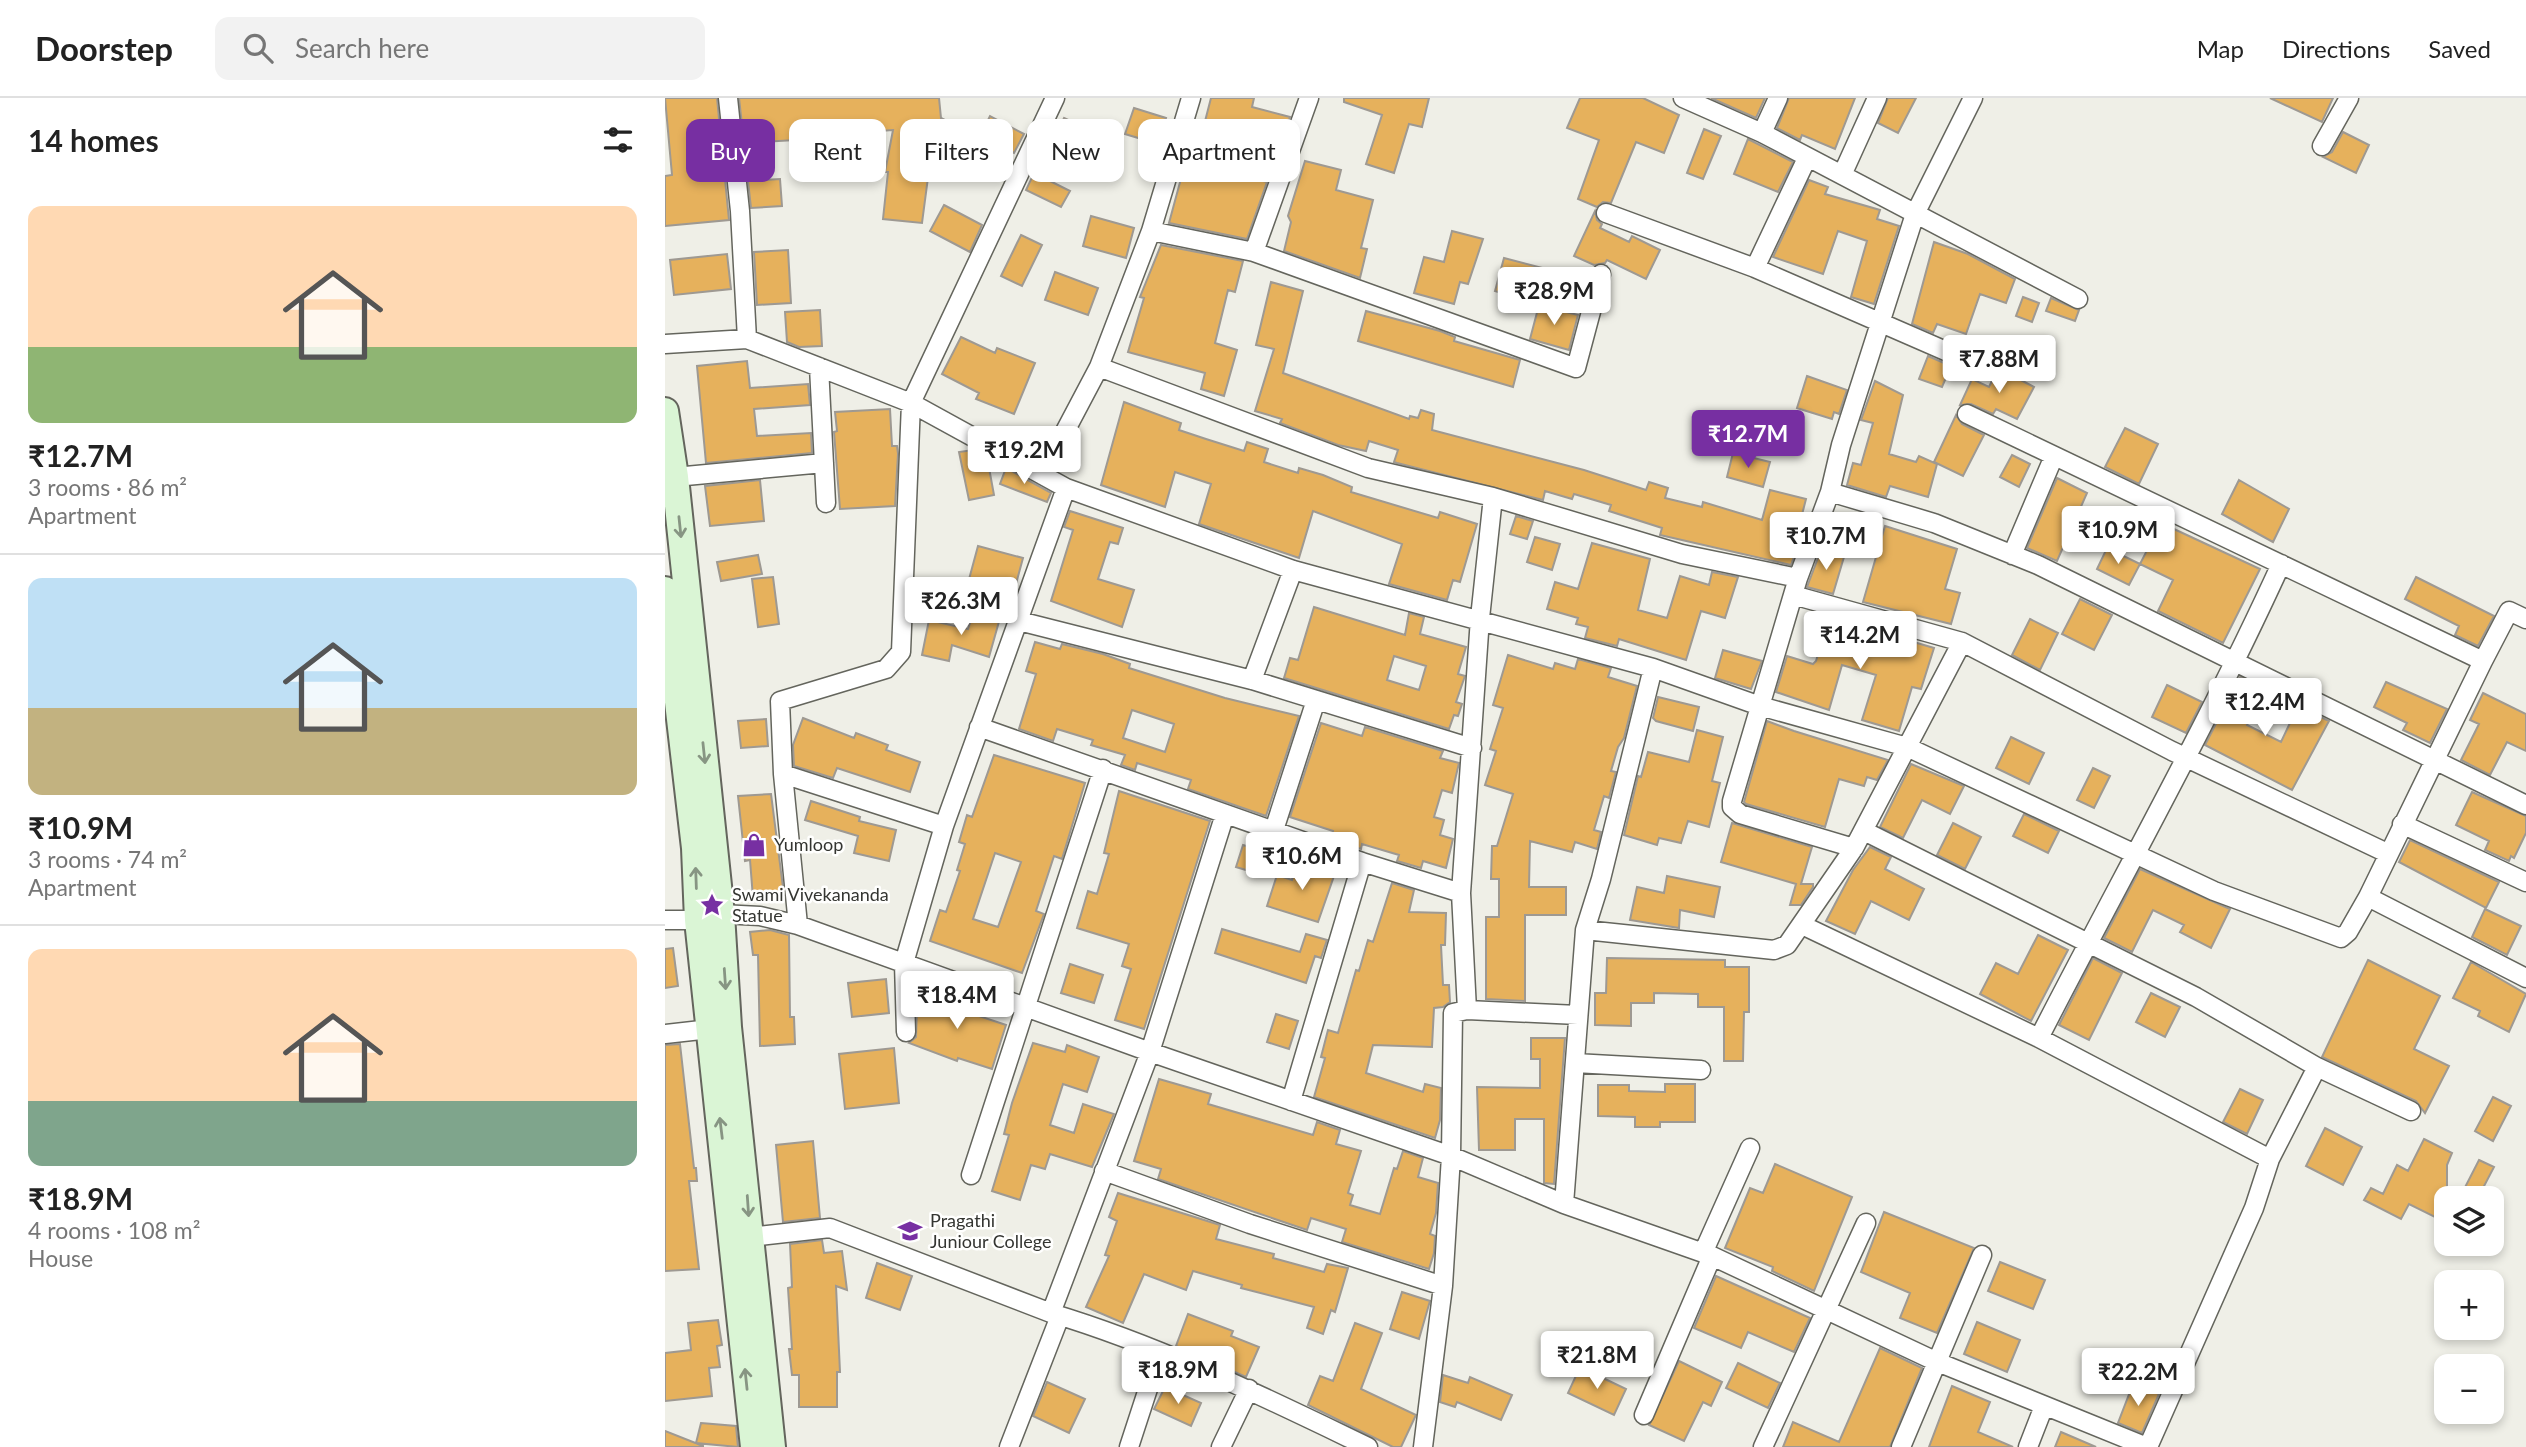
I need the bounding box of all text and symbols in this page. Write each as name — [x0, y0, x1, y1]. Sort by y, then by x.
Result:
search box — [215, 17, 705, 80]
text: Doorstep — [35, 28, 173, 68]
icon: search — [239, 29, 277, 67]
text: Search here — [295, 32, 429, 64]
text: Map — [2197, 34, 2244, 63]
text: Directions — [2282, 34, 2390, 63]
text: Saved — [2428, 34, 2491, 63]
chip: Buy — [686, 119, 775, 182]
chip: Rent — [789, 119, 886, 182]
chip: Filters — [900, 119, 1013, 182]
chip: New — [1027, 119, 1124, 182]
chip: Apartment — [1138, 119, 1300, 182]
icon: filters — [599, 121, 637, 159]
text: 14 homes — [28, 122, 159, 158]
icon: home — [270, 252, 396, 378]
pin: ₹28.9M — [1497, 268, 1611, 327]
text: ₹28.9M — [1514, 276, 1594, 304]
pin: ₹7.88M — [1942, 336, 2056, 395]
text: ₹7.88M — [1959, 344, 2039, 372]
pin: ₹12.7M — [1691, 410, 1805, 470]
text: ₹12.7M — [1708, 419, 1788, 447]
pin: ₹19.2M — [967, 426, 1081, 486]
text: ₹19.2M — [984, 435, 1064, 463]
text: ₹12.7M — [28, 437, 133, 473]
text: 3 rooms · 86 m² — [28, 473, 187, 501]
text: Apartment — [28, 501, 136, 529]
pin: ₹10.9M — [2061, 506, 2175, 566]
pin: ₹10.7M — [1769, 512, 1883, 572]
one-way arrow — [674, 515, 687, 538]
text: ₹10.9M — [2078, 515, 2158, 543]
text: ₹10.7M — [1786, 521, 1866, 549]
pin: ₹26.3M — [904, 578, 1018, 637]
text: ₹26.3M — [921, 586, 1001, 614]
pin: ₹14.2M — [1803, 612, 1917, 671]
text: ₹14.2M — [1820, 620, 1900, 648]
icon: home — [270, 624, 396, 750]
pin: ₹12.4M — [2208, 678, 2322, 738]
text: ₹12.4M — [2225, 687, 2305, 715]
one-way arrow — [697, 741, 710, 764]
text: ₹10.9M — [28, 809, 133, 845]
shop icon: Yumloop — [740, 831, 768, 859]
pin: ₹10.6M — [1245, 832, 1359, 892]
place label: Yumloop — [774, 833, 843, 855]
text: ₹10.6M — [1262, 841, 1342, 869]
text: 3 rooms · 74 m² — [28, 845, 187, 873]
one-way arrow — [690, 867, 703, 890]
text: Apartment — [28, 873, 136, 901]
place label: Swami Vivekananda Statue — [732, 883, 889, 926]
place icon: Swami Vivekananda Statue — [698, 891, 726, 919]
one-way arrow — [719, 968, 732, 991]
pin: ₹18.4M — [900, 972, 1014, 1031]
text: ₹18.4M — [917, 980, 997, 1008]
icon: home — [270, 995, 396, 1121]
one-way arrow — [715, 1118, 728, 1140]
text: ₹18.9M — [28, 1180, 133, 1216]
map controls — [2434, 1186, 2504, 1424]
button: layers — [2434, 1186, 2504, 1256]
one-way arrow — [741, 1194, 754, 1217]
place label: Pragathi Juniour College — [930, 1209, 1052, 1252]
text: 4 rooms · 108 m² — [28, 1216, 200, 1244]
school or university icon: Pragathi Juniour College — [896, 1217, 924, 1245]
text: House — [28, 1244, 93, 1272]
button: + — [2434, 1270, 2504, 1340]
pin: ₹21.8M — [1540, 1332, 1654, 1391]
text: ₹21.8M — [1557, 1340, 1637, 1368]
pin: ₹18.9M — [1121, 1346, 1235, 1406]
pin: ₹22.2M — [2081, 1348, 2195, 1408]
button: − — [2434, 1354, 2504, 1424]
text: ₹18.9M — [1138, 1355, 1218, 1383]
text: ₹22.2M — [2098, 1357, 2178, 1385]
one-way arrow — [740, 1368, 753, 1391]

